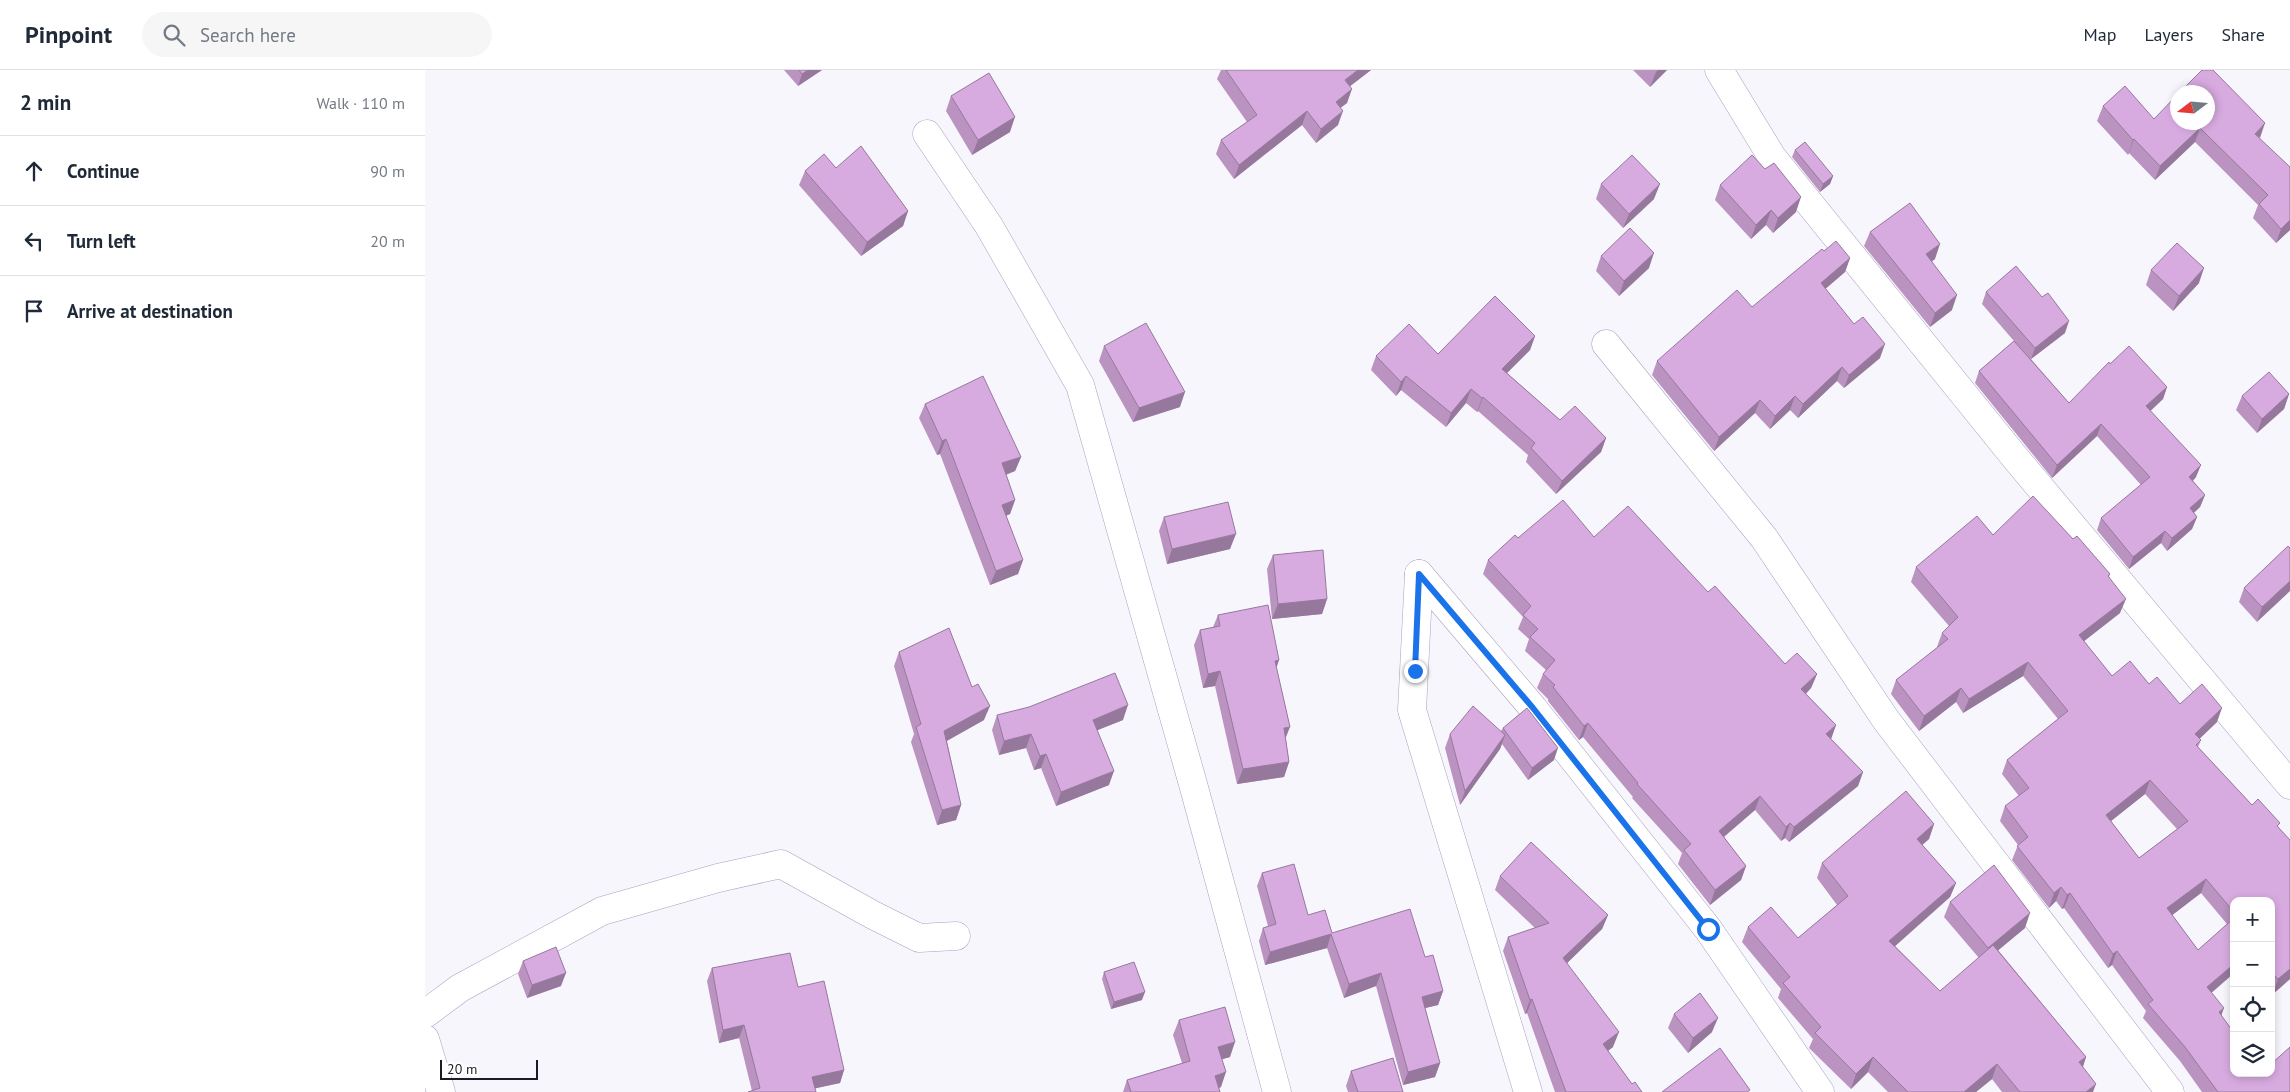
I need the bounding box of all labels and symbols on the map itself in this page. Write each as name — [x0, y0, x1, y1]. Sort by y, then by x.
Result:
north arrow — [2170, 85, 2215, 130]
route end — [1404, 660, 1427, 683]
route start — [1697, 918, 1720, 941]
scale bar — [440, 1057, 537, 1080]

